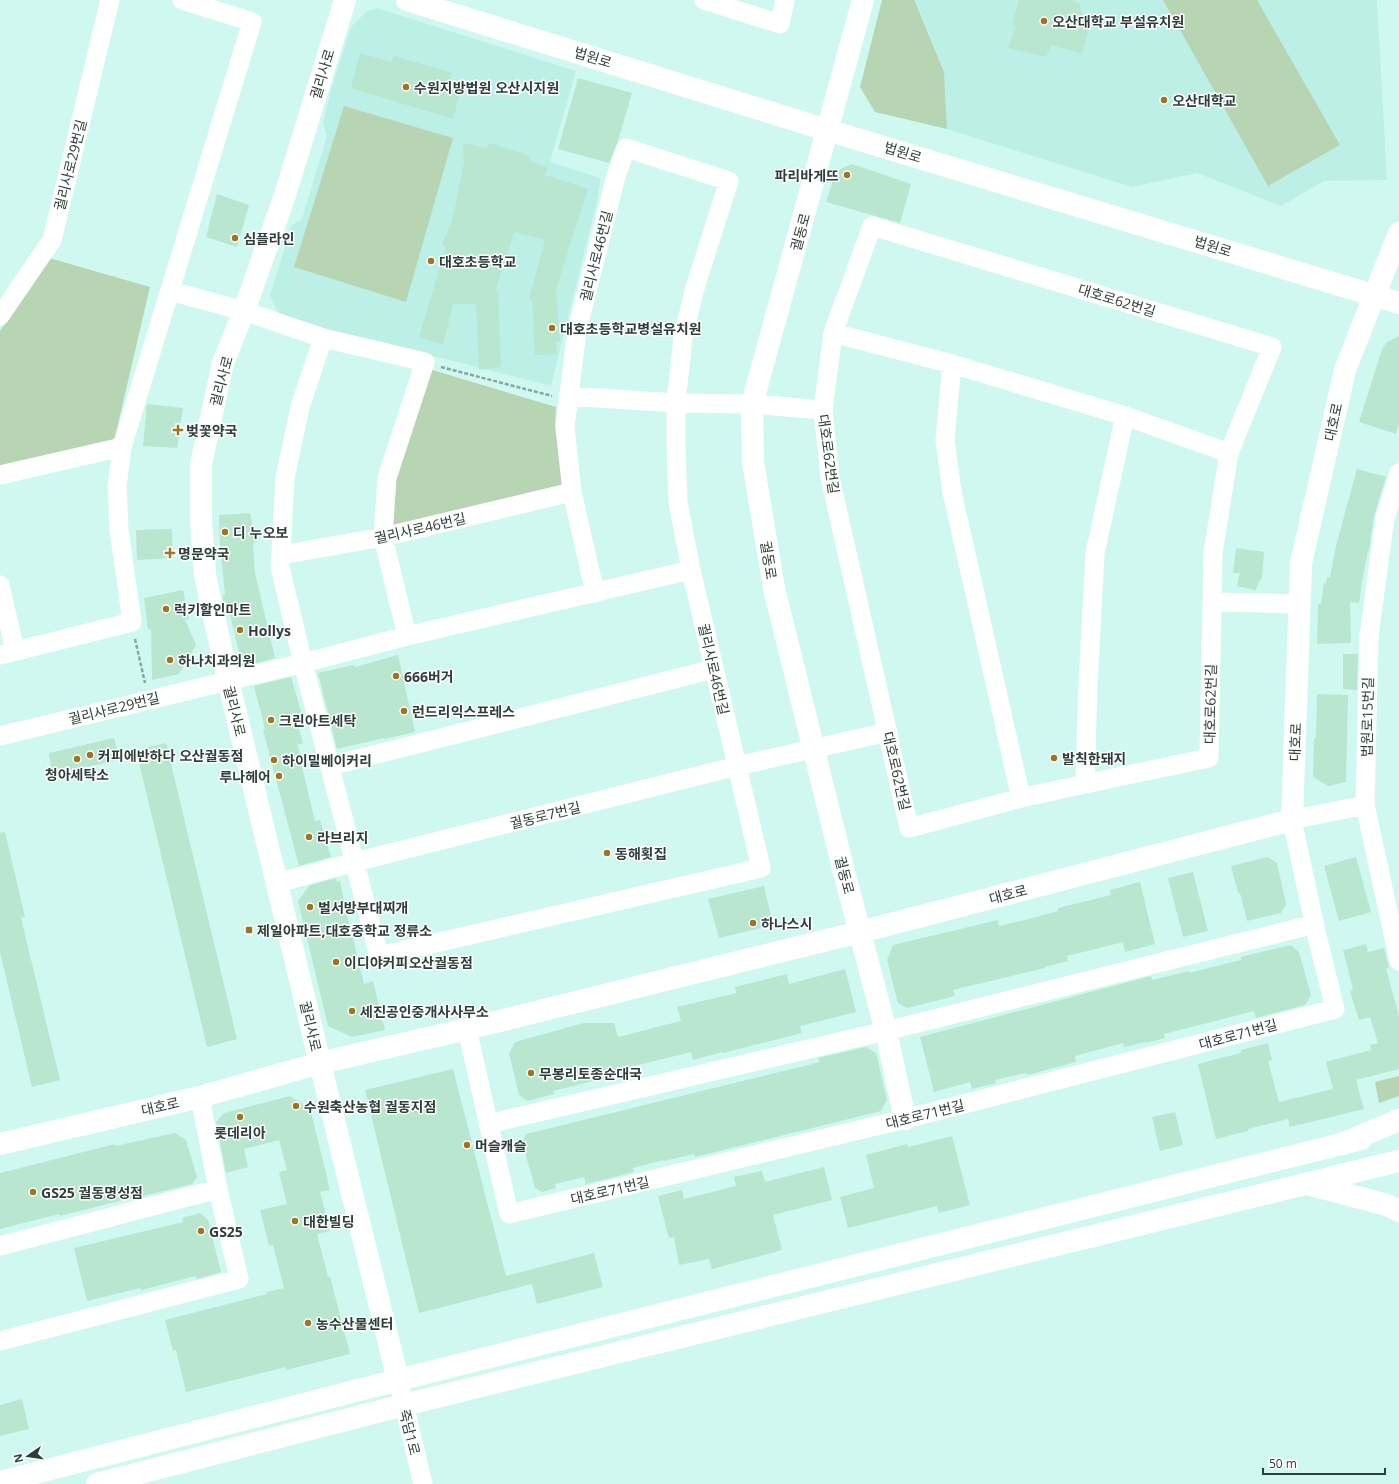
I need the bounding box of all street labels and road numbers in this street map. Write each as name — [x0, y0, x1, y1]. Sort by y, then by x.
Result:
street label: 법원로 — [572, 42, 614, 72]
street label: 궐리사로 — [305, 46, 339, 101]
street label: 궐리사로29번길 — [49, 117, 91, 213]
street label: 법원로 — [882, 137, 924, 167]
street label: 궐리사로46번길 — [575, 208, 617, 304]
street label: 궐동로 — [786, 211, 814, 253]
street label: 법원로 — [1192, 231, 1234, 261]
street label: 대호로62번길 — [1076, 279, 1158, 321]
street label: 궐리사로 — [205, 354, 237, 408]
street label: 대호로 — [1320, 401, 1346, 443]
street label: 대호로62번길 — [814, 413, 844, 495]
street label: 궐리사로46번길 — [372, 508, 468, 548]
street label: 궐동로 — [757, 539, 781, 581]
street label: 궐리사로46번길 — [694, 621, 734, 717]
street label: 대호로62번길 — [1200, 664, 1220, 744]
street label: 법원로15번길 — [1357, 677, 1377, 757]
street label: 궐리사로 — [220, 684, 250, 738]
street label: 궐리사로29번길 — [66, 687, 162, 729]
street label: 대호로 — [1285, 722, 1305, 762]
street label: 대호로62번길 — [879, 730, 915, 812]
street label: 궐동로7번길 — [508, 797, 582, 833]
street label: 궐동로 — [831, 854, 859, 896]
street label: 대호로 — [987, 880, 1029, 908]
street label: 궐리사로 — [296, 999, 326, 1053]
street label: 대호로71번길 — [1197, 1014, 1279, 1054]
street label: 대호로 — [139, 1092, 181, 1120]
street label: 대호로71번길 — [884, 1095, 966, 1133]
street label: 대호로71번길 — [569, 1172, 651, 1208]
street label: 죽담1로 — [395, 1407, 425, 1457]

